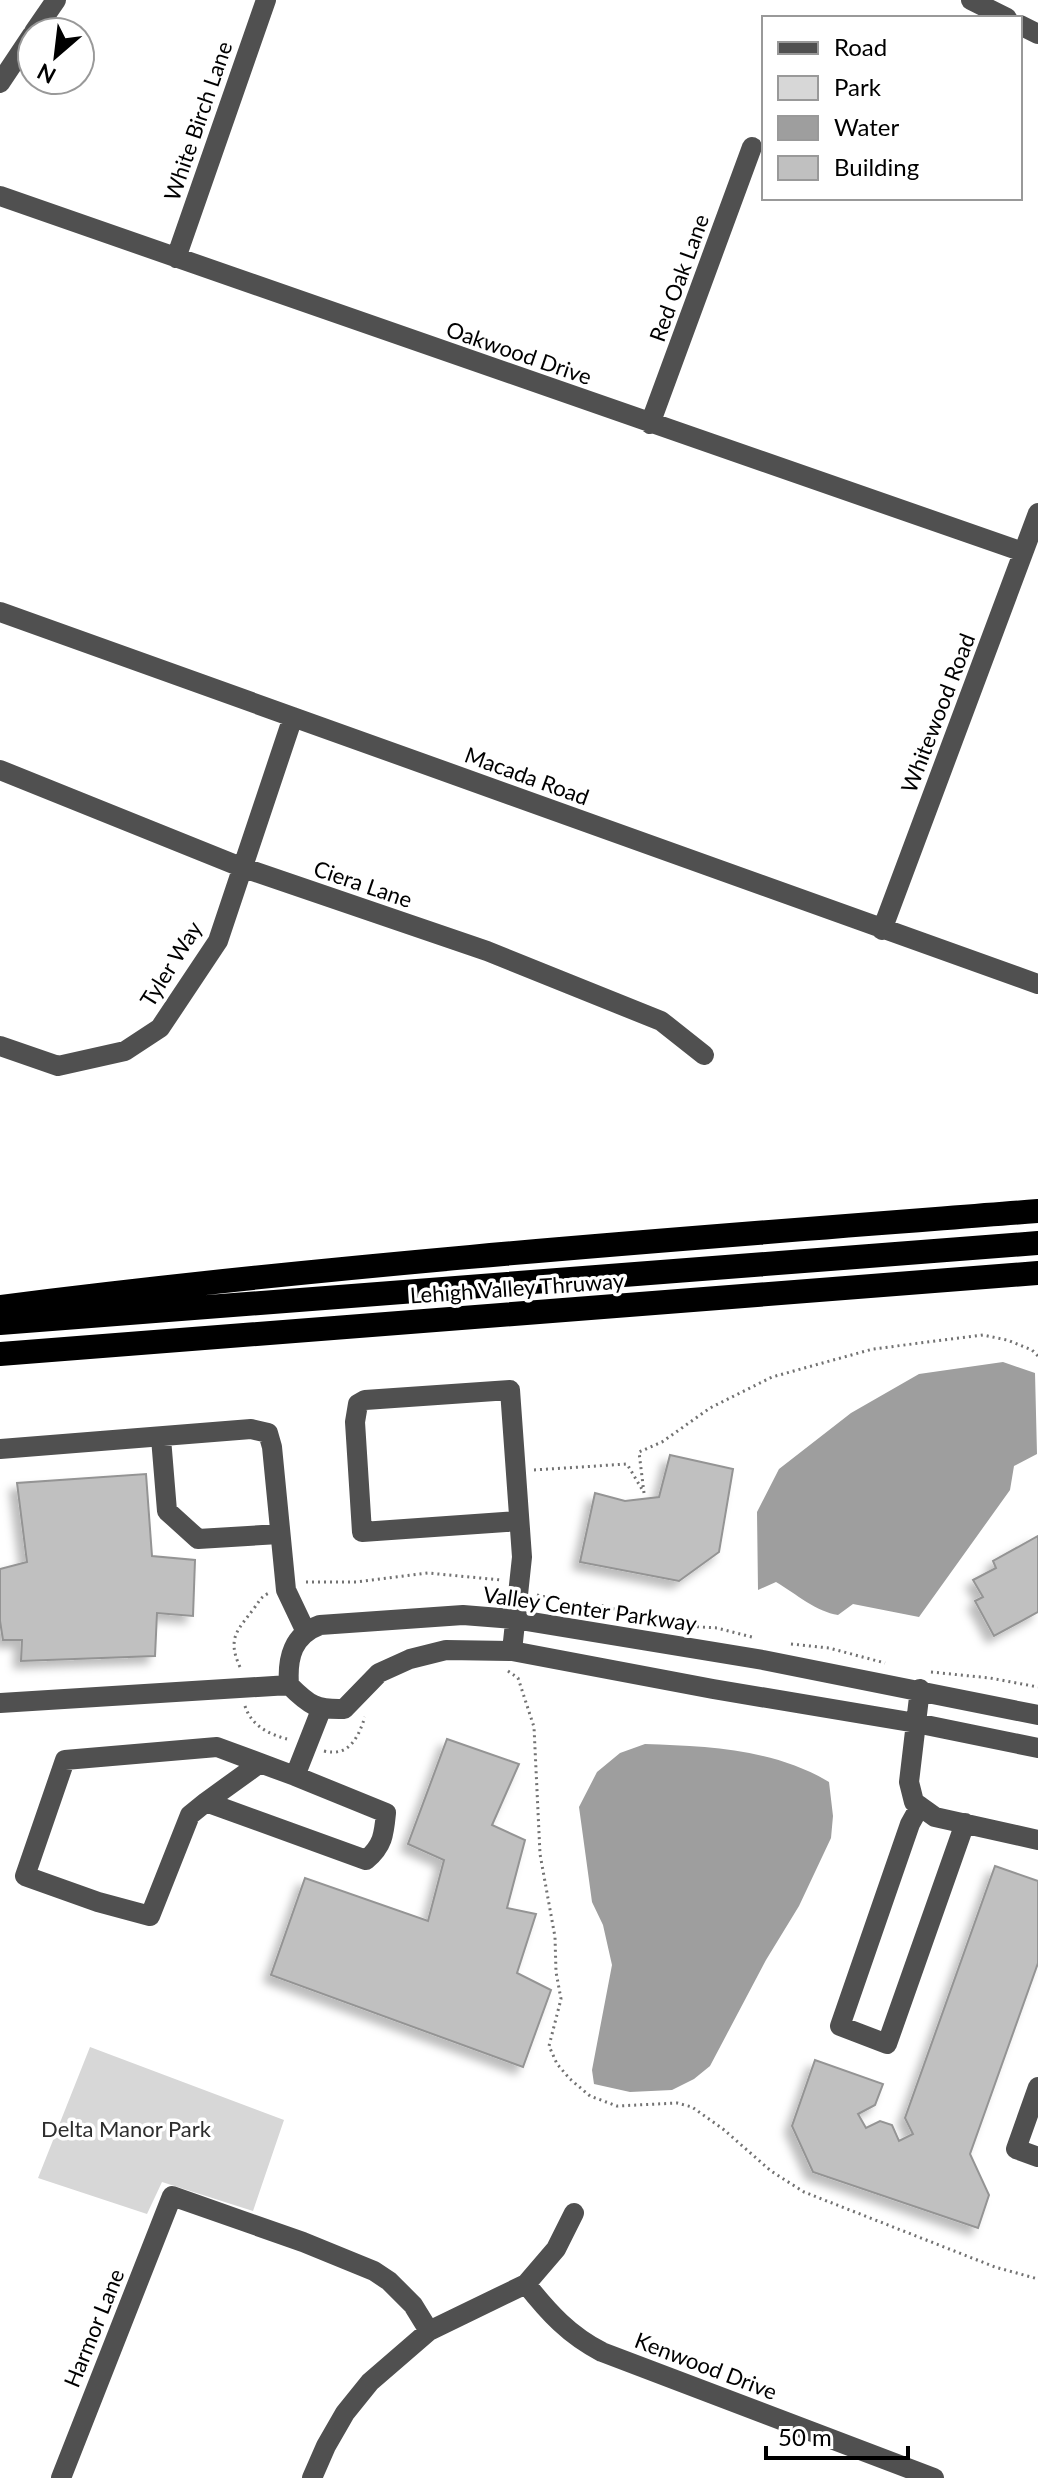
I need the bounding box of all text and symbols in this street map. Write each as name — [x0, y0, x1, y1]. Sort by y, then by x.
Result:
north arrow — [16, 16, 96, 96]
legend — [762, 16, 1022, 200]
text: Road — [834, 32, 887, 61]
street label: White Birch Lane — [158, 38, 237, 204]
text: N — [33, 58, 60, 90]
text: Park — [834, 72, 882, 101]
text: Water — [834, 112, 899, 141]
text: Building — [834, 152, 919, 181]
street label: Red Oak Lane — [643, 210, 714, 345]
street label: Oakwood Drive — [443, 315, 595, 390]
street label: Whitewood Road — [895, 629, 980, 796]
street label: Macada Road — [461, 741, 593, 810]
street label: Ciera Lane — [310, 854, 416, 913]
street label: Tyler Way — [134, 915, 208, 1011]
street label: Lehigh Valley Thruway — [409, 1267, 626, 1308]
street label: Valley Center Parkway — [482, 1580, 699, 1637]
park label: Delta Manor Park — [41, 2115, 212, 2142]
street label: Harmor Lane — [58, 2265, 130, 2391]
street label: Kenwood Drive — [631, 2326, 781, 2405]
scale bar — [766, 2410, 908, 2460]
text: 50 m — [778, 2422, 832, 2451]

